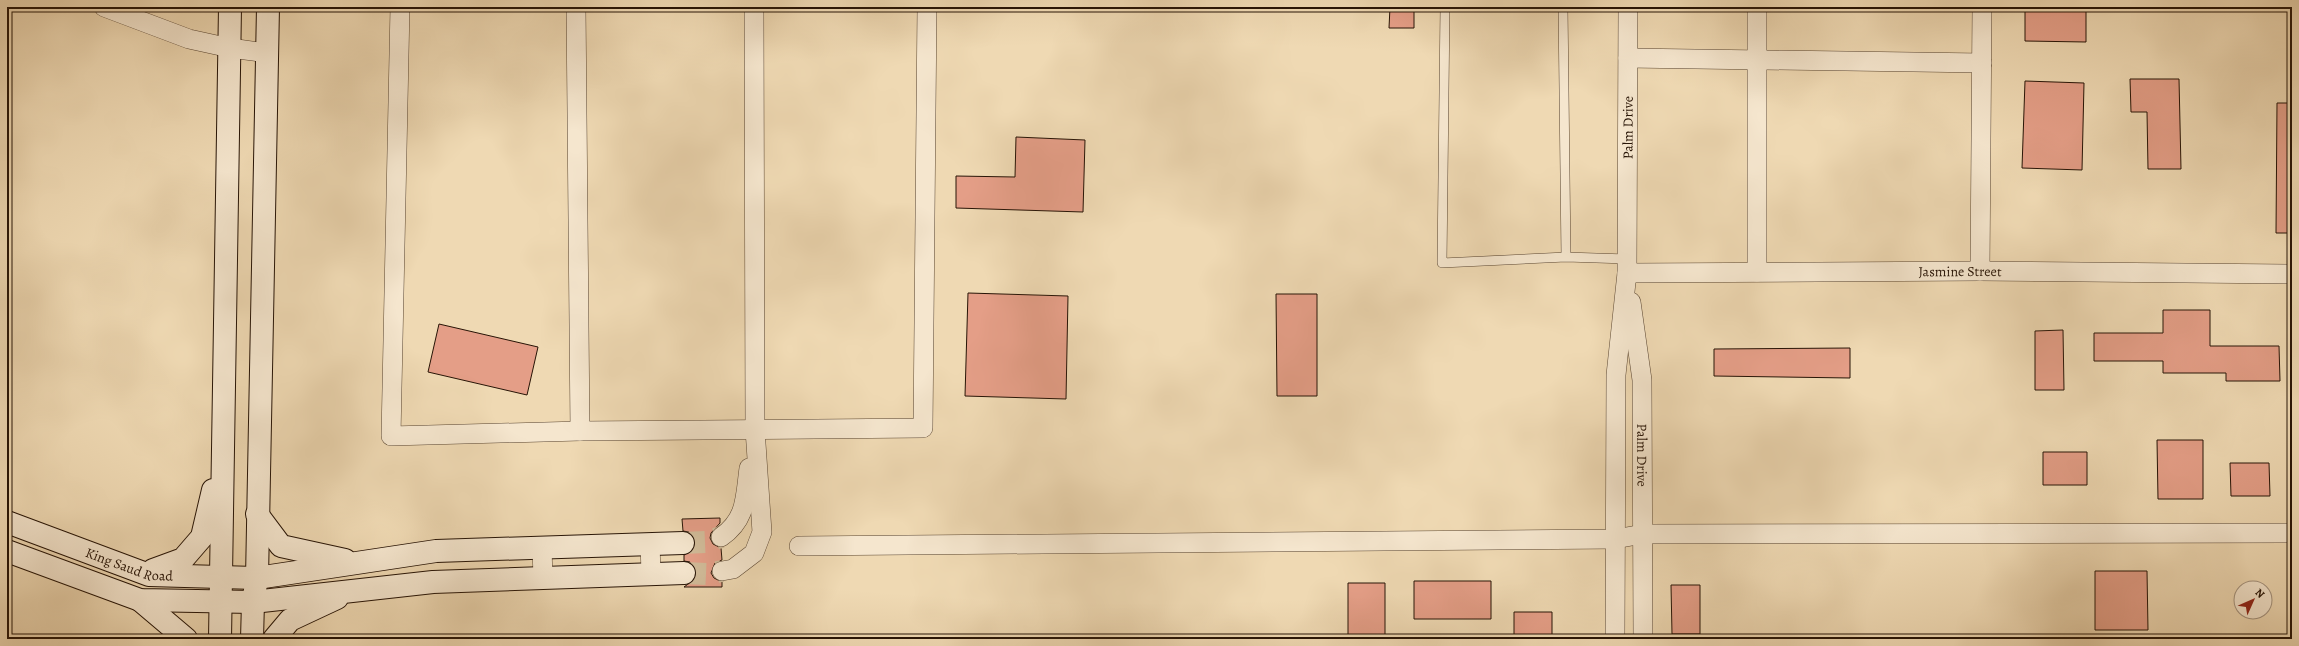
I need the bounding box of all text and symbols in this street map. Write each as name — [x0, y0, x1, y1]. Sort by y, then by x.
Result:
street label: Palm Drive — [1618, 96, 1638, 159]
street label: Jasmine Street — [1918, 262, 2002, 281]
street label: Palm Drive — [1632, 424, 1651, 487]
street label: King Saud Road — [83, 543, 174, 586]
north arrow — [2233, 580, 2273, 620]
text: N — [2252, 585, 2268, 601]

